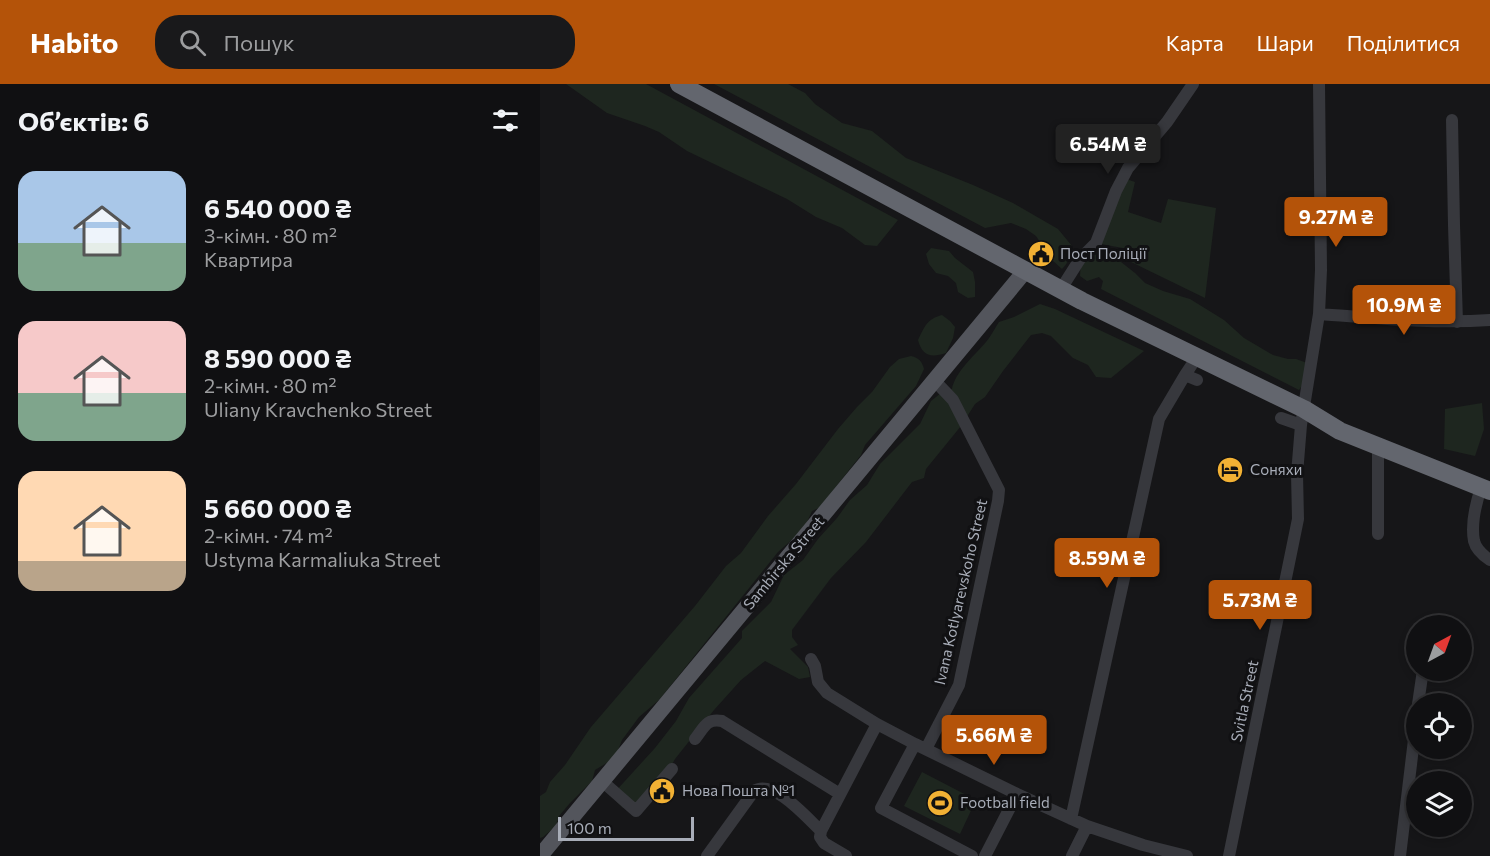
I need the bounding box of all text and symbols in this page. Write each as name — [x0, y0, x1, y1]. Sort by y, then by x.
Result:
search box — [155, 15, 575, 69]
text: Habito — [30, 25, 119, 59]
icon: search — [176, 26, 209, 59]
text: Пошук — [224, 29, 295, 56]
text: Карта — [1166, 30, 1224, 55]
text: Шари — [1257, 30, 1314, 55]
text: Поділитися — [1347, 30, 1460, 55]
icon: filters — [489, 104, 522, 137]
text: Об’єктів: 6 — [18, 105, 149, 136]
pin: 6.54M ₴ — [1053, 124, 1163, 175]
text: 6.54M ₴ — [1070, 131, 1146, 155]
text: 6 540 000 ₴ — [204, 192, 351, 223]
icon: home — [66, 195, 138, 267]
pin: 9.27M ₴ — [1281, 197, 1391, 248]
text: 9.27M ₴ — [1298, 204, 1374, 228]
text: 3-кімн. · 80 m² — [204, 223, 337, 247]
public building icon: Пост Поліції — [1026, 239, 1056, 269]
place label: Пост Поліції — [1060, 244, 1148, 262]
text: Квартира — [204, 247, 293, 271]
pin: 10.9M ₴ — [1349, 285, 1459, 336]
text: 10.9M ₴ — [1366, 292, 1442, 316]
text: 8 590 000 ₴ — [204, 342, 352, 373]
icon: home — [66, 345, 138, 417]
text: 2-кімн. · 80 m² — [204, 373, 337, 397]
text: Uliany Kravchenko Street — [204, 397, 432, 421]
hotel icon: Соняхи — [1215, 455, 1245, 485]
place label: Соняхи — [1250, 460, 1302, 478]
text: 5 660 000 ₴ — [204, 492, 352, 523]
icon: home — [66, 495, 138, 567]
street label: Ivana Kotlyarevskoho Street — [930, 497, 990, 686]
street label: Sambirska Street — [739, 512, 827, 613]
text: 2-кімн. · 74 m² — [204, 523, 333, 547]
pin: 8.59M ₴ — [1052, 538, 1162, 589]
text: 8.59M ₴ — [1068, 545, 1146, 569]
text: Ustyma Karmaliuka Street — [204, 547, 441, 571]
pin: 5.73M ₴ — [1205, 580, 1315, 631]
text: 5.73M ₴ — [1223, 587, 1297, 611]
north arrow — [1406, 615, 1472, 681]
map controls — [1406, 615, 1472, 837]
street label: Svitla Street — [1227, 658, 1261, 743]
button: locate — [1406, 693, 1472, 759]
pin: 5.66M ₴ — [939, 715, 1049, 766]
text: 5.66M ₴ — [956, 722, 1032, 746]
button: layers — [1406, 771, 1472, 837]
public building icon: Нова Пошта №1 — [647, 776, 677, 806]
place label: Нова Пошта №1 — [682, 781, 795, 799]
sports icon: Football field — [925, 788, 955, 818]
place label: Football field — [960, 793, 1050, 811]
scale bar — [558, 814, 694, 842]
text: 100 m — [567, 818, 612, 837]

